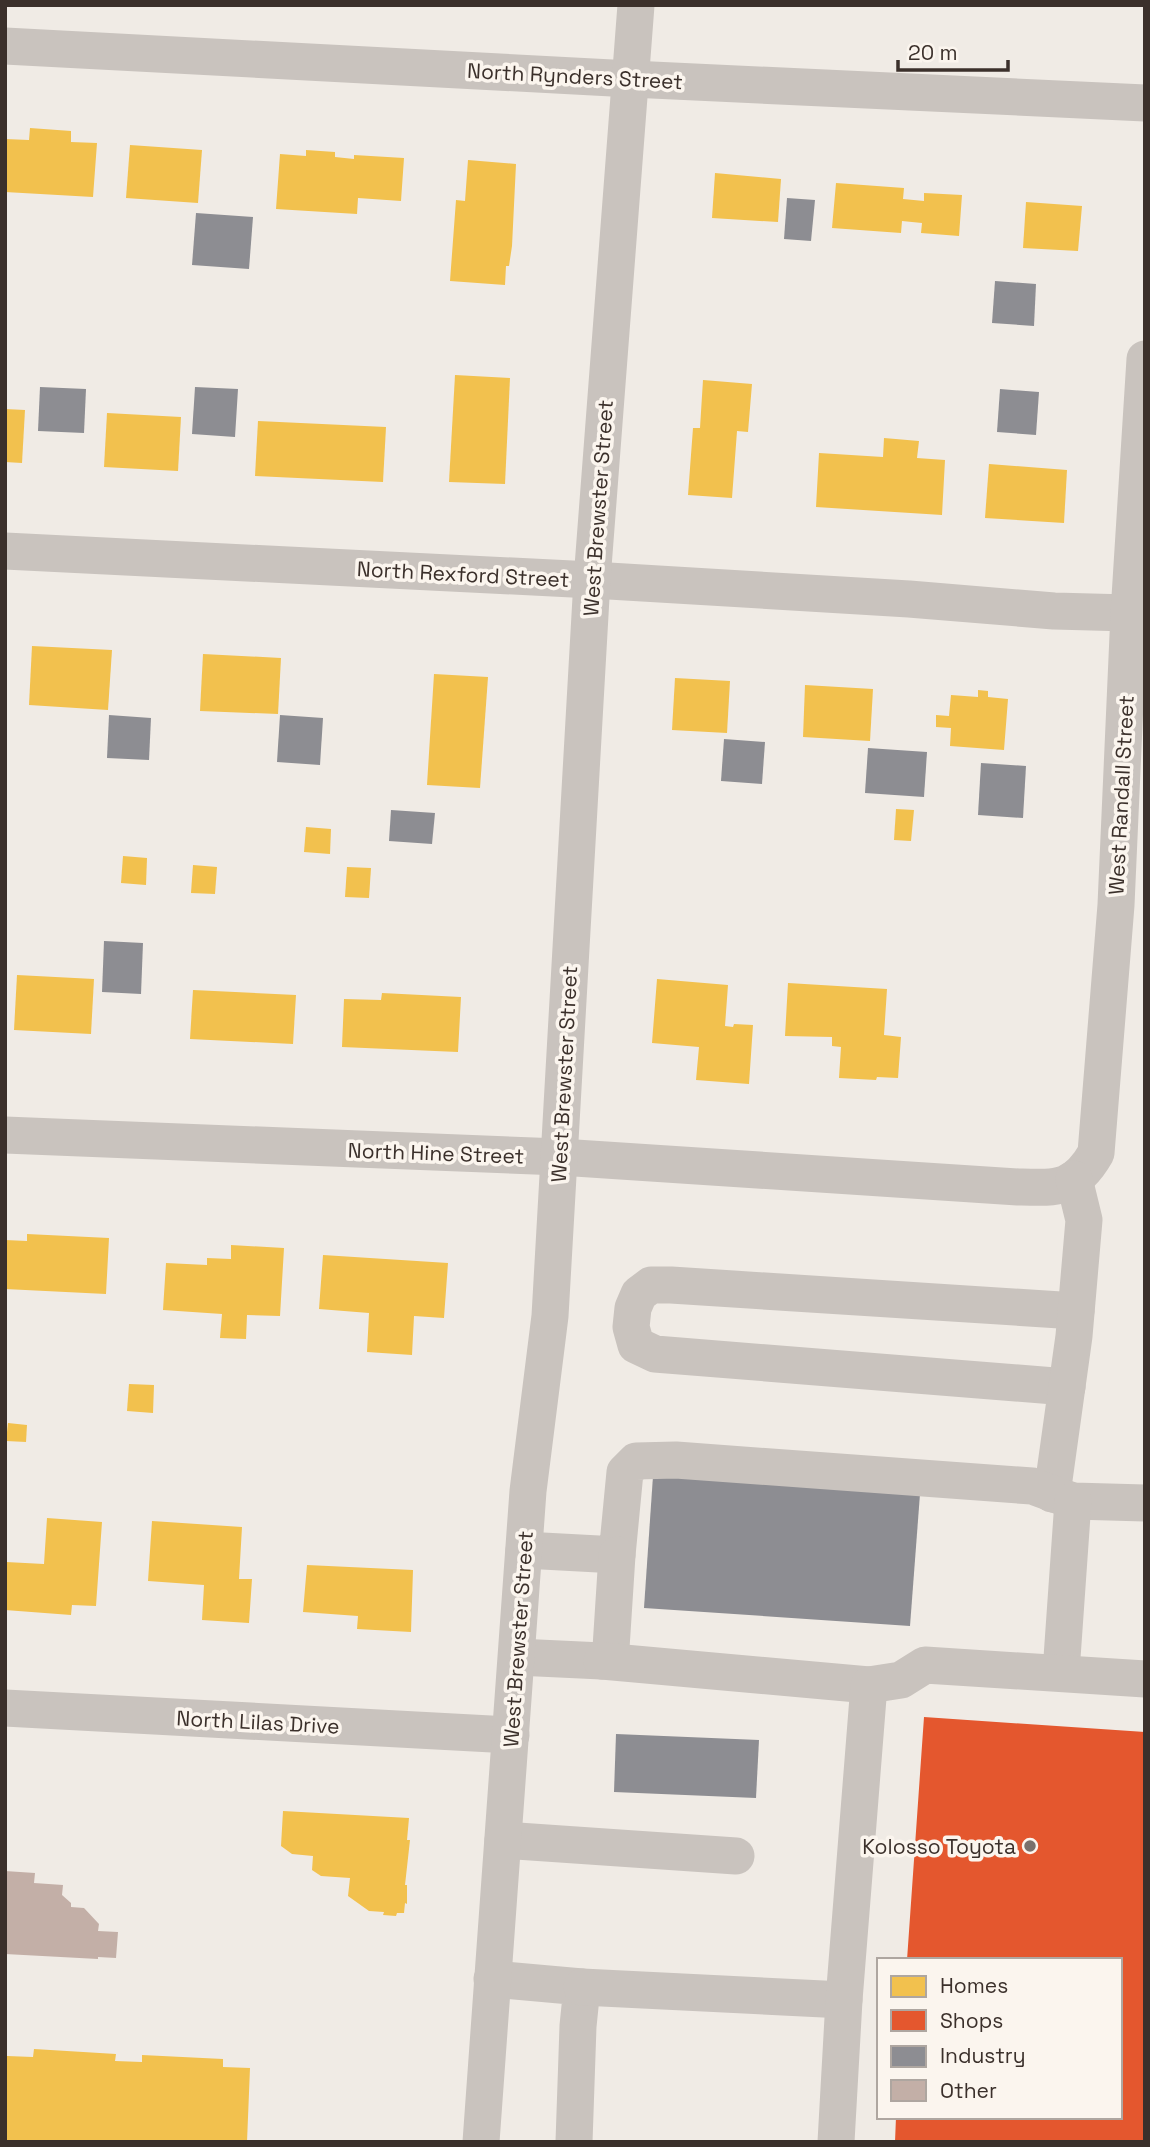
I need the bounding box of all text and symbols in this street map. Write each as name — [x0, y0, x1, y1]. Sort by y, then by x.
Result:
scale bar — [898, 28, 1008, 72]
text: 20 m — [908, 39, 958, 66]
street label: North Rynders Street — [466, 57, 684, 95]
street label: West Brewster Street — [577, 399, 619, 617]
street label: North Rexford Street — [356, 555, 570, 593]
street label: West Randall Street — [1102, 694, 1140, 896]
street label: West Brewster Street — [545, 965, 583, 1183]
street label: North Hine Street — [347, 1136, 525, 1170]
street label: West Brewster Street — [497, 1530, 539, 1748]
street label: North Lilas Drive — [176, 1704, 340, 1740]
place label: Kolosso Toyota — [862, 1833, 1016, 1860]
marker: Kolosso Toyota — [1022, 1838, 1038, 1854]
legend — [877, 1958, 1122, 2119]
text: Homes — [940, 1972, 1008, 1999]
text: Shops — [940, 2007, 1003, 2034]
text: Industry — [940, 2042, 1026, 2069]
text: Other — [940, 2077, 997, 2104]

